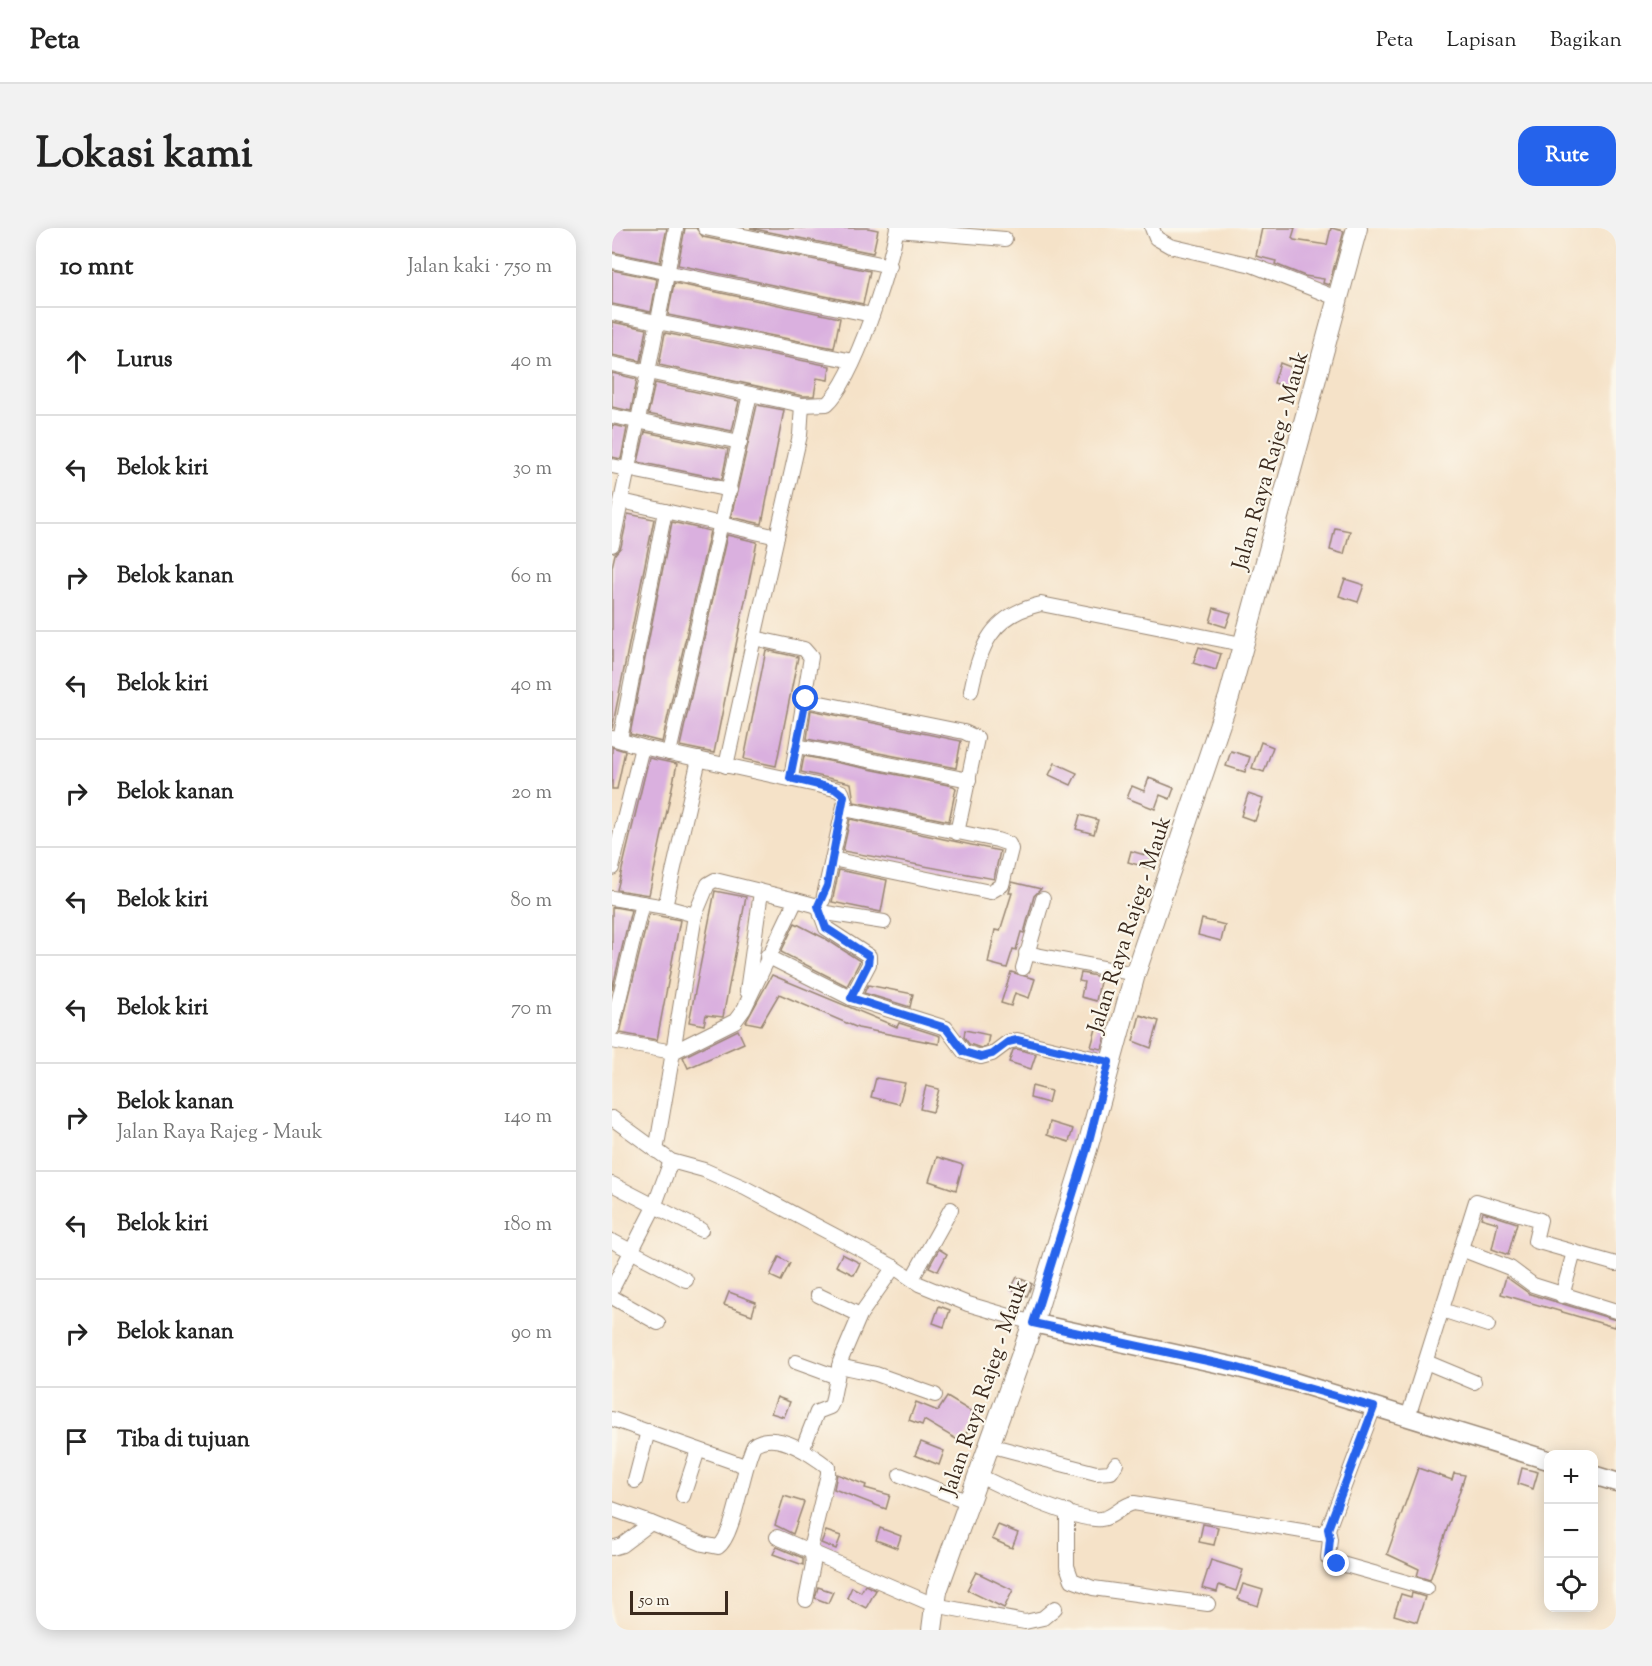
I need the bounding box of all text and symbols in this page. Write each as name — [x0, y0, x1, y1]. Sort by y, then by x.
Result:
text: Peta — [30, 21, 80, 61]
text: Peta — [1376, 26, 1414, 56]
text: Lapisan — [1447, 26, 1517, 56]
text: Bagikan — [1550, 26, 1622, 56]
text: Lokasi kami — [36, 126, 253, 186]
button: Rute — [1518, 126, 1616, 186]
text: 10 mnt — [60, 249, 133, 286]
text: Jalan kaki · 750 m — [408, 253, 552, 282]
icon: ahead — [60, 345, 93, 378]
text: Lurus — [117, 345, 173, 377]
text: 40 m — [511, 347, 552, 376]
street label: Jalan Raya Rajeg - Mauk — [1225, 348, 1318, 575]
icon: left — [60, 453, 93, 486]
text: Belok kiri — [117, 453, 208, 485]
text: 30 m — [513, 455, 552, 484]
icon: right — [60, 561, 93, 594]
text: Belok kanan — [117, 561, 234, 593]
text: 60 m — [511, 563, 552, 592]
icon: left — [60, 669, 93, 702]
text: Belok kiri — [117, 669, 208, 701]
text: 40 m — [511, 671, 552, 700]
route start — [792, 685, 818, 711]
icon: right — [60, 777, 93, 810]
text: Belok kanan — [117, 777, 234, 809]
text: 20 m — [511, 779, 552, 808]
street label: Jalan Raya Rajeg - Mauk — [1080, 812, 1181, 1038]
icon: left — [60, 885, 93, 918]
text: Belok kiri — [117, 885, 208, 917]
text: 80 m — [511, 887, 552, 916]
icon: left — [60, 993, 93, 1026]
text: Belok kiri — [117, 993, 208, 1025]
text: 70 m — [511, 995, 552, 1024]
text: Belok kanan — [117, 1087, 234, 1119]
icon: right — [60, 1101, 93, 1134]
text: 140 m — [504, 1103, 552, 1132]
text: Jalan Raya Rajeg - Mauk — [117, 1119, 323, 1148]
icon: left — [60, 1209, 93, 1242]
text: Belok kiri — [117, 1209, 208, 1241]
text: 180 m — [504, 1211, 552, 1240]
street label: Jalan Raya Rajeg - Mauk — [934, 1276, 1038, 1501]
icon: right — [60, 1317, 93, 1350]
text: Belok kanan — [117, 1317, 234, 1349]
text: 90 m — [511, 1319, 552, 1348]
icon: arrive — [60, 1425, 93, 1458]
text: Tiba di tujuan — [117, 1425, 250, 1457]
map controls — [1544, 1450, 1598, 1612]
button: + — [1544, 1450, 1598, 1504]
button: − — [1544, 1504, 1598, 1558]
route end — [1323, 1550, 1349, 1576]
button: locate — [1544, 1558, 1598, 1612]
scale bar — [630, 1588, 728, 1616]
text: 50 m — [639, 1590, 670, 1613]

